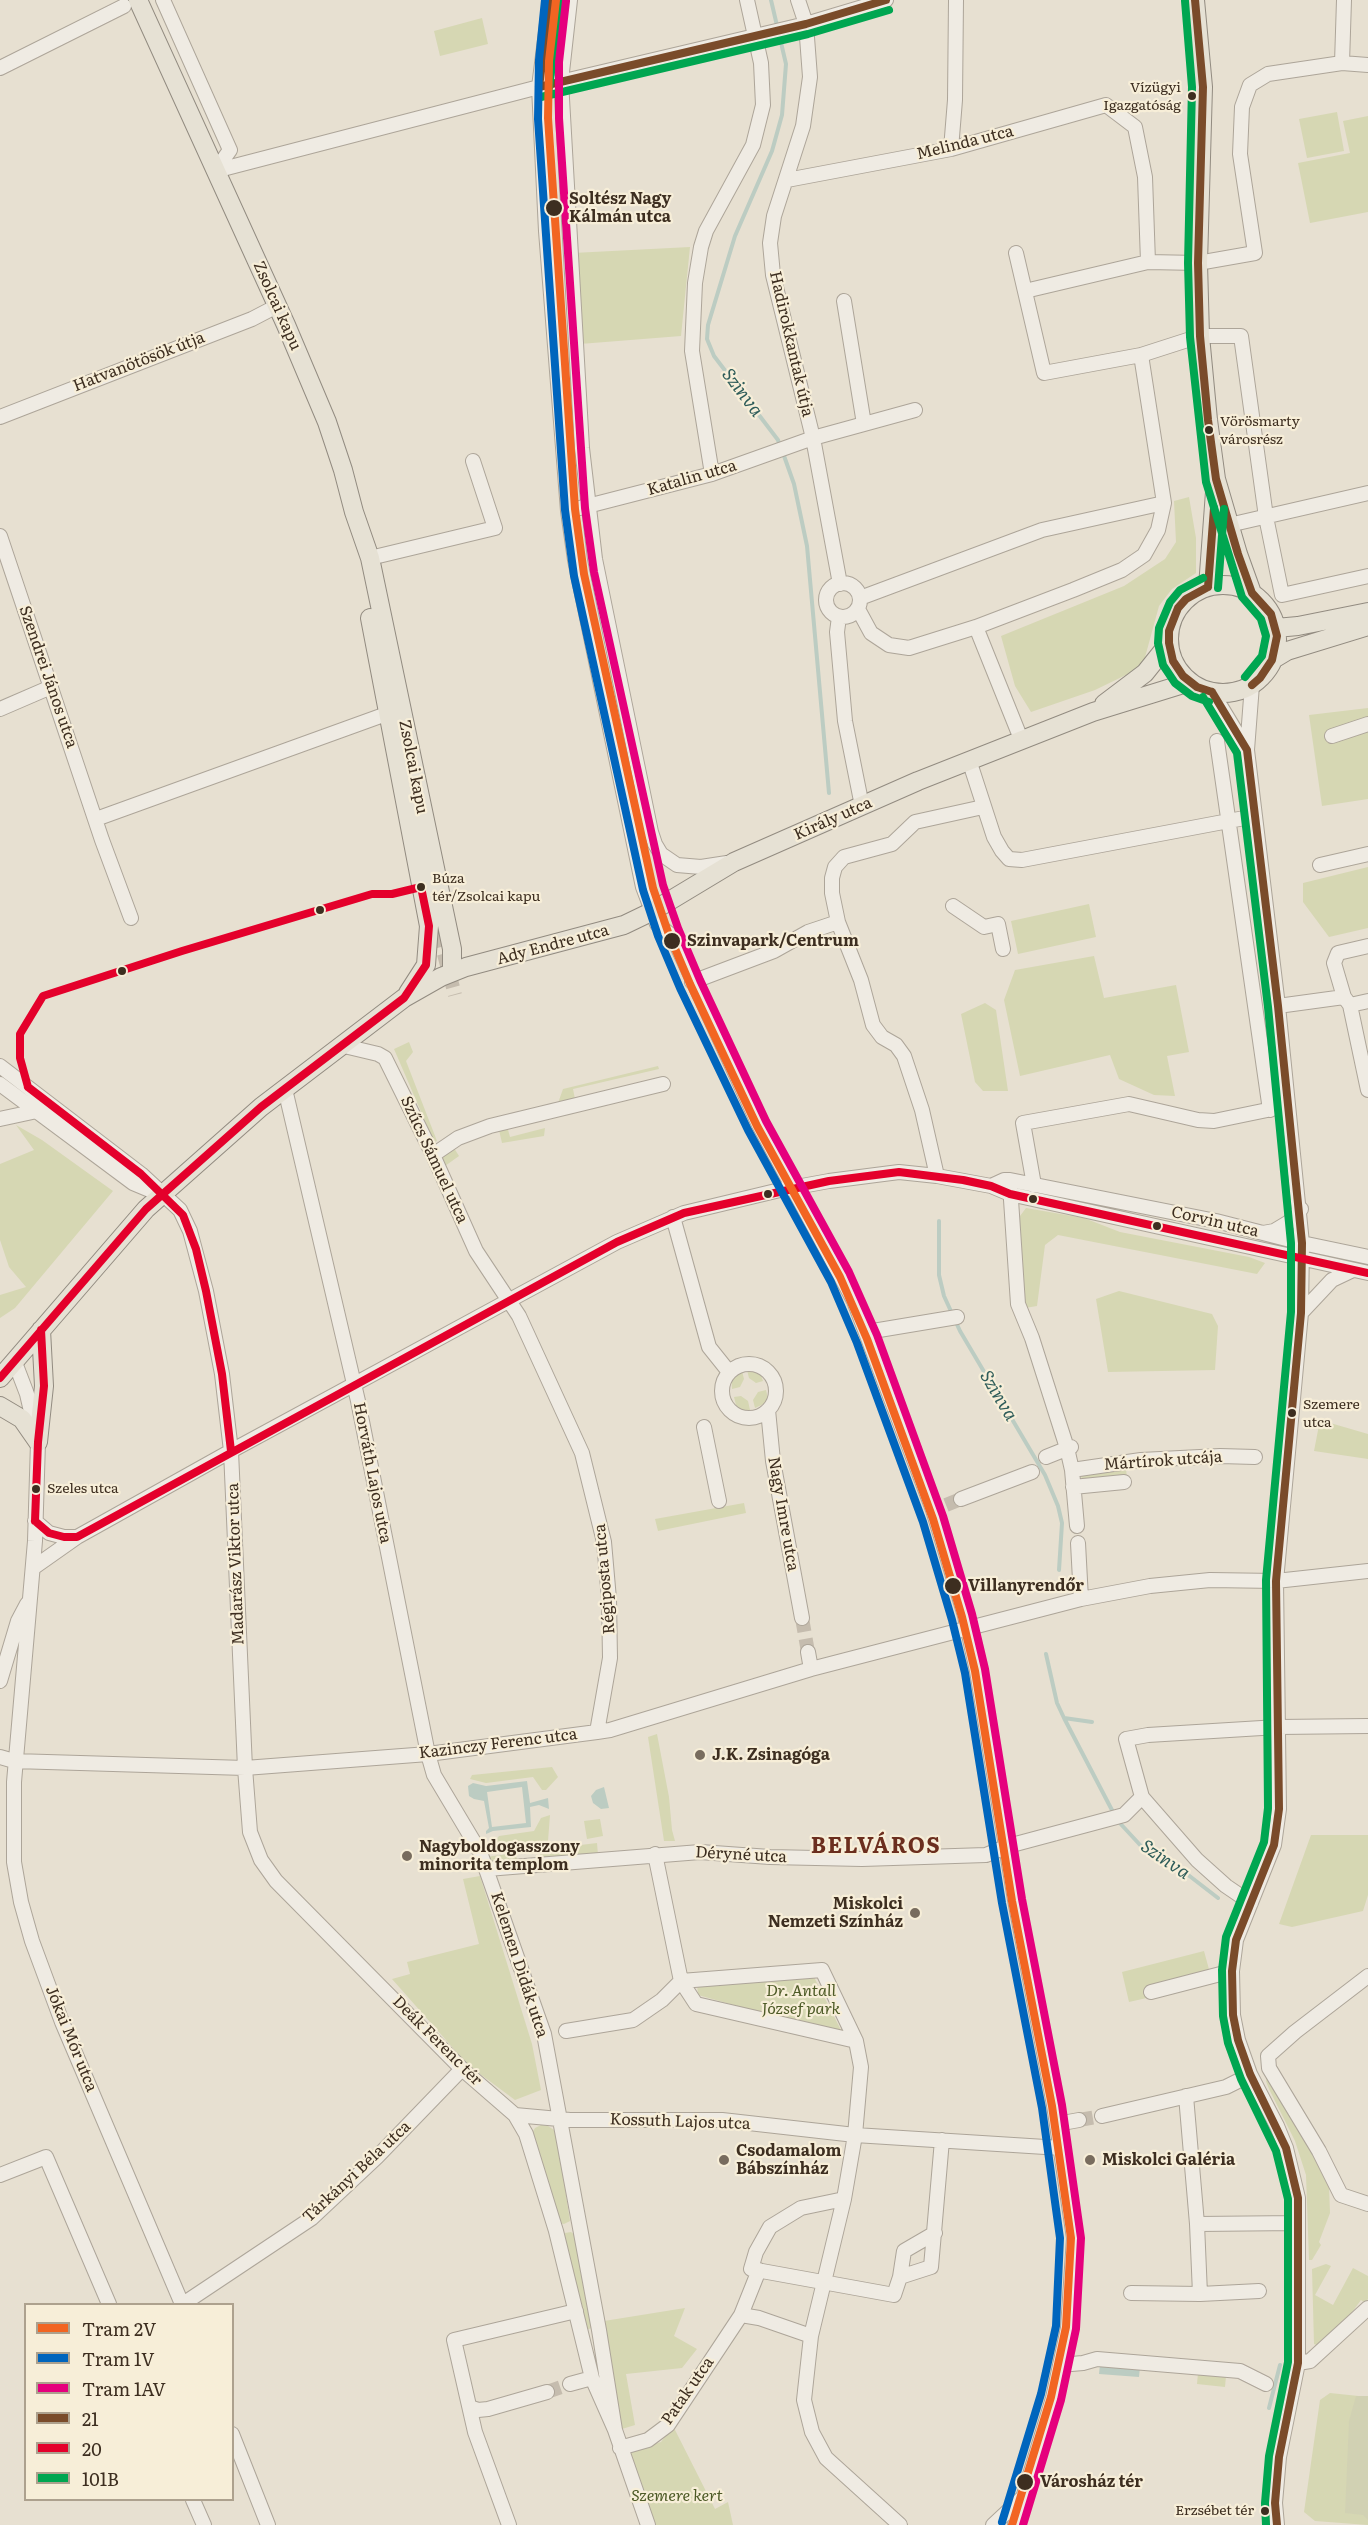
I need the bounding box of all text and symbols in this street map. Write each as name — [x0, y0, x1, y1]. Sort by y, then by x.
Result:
place label: Vízügyi Igazgatóság — [1103, 80, 1181, 112]
marker: Vízügyi Igazgatóság — [1186, 90, 1198, 102]
street label: Melinda utca — [915, 122, 1015, 164]
place label: Soltész Nagy Kálmán utca — [569, 189, 671, 227]
marker: Soltész Nagy Kálmán utca — [544, 198, 564, 218]
street label: Zsolcai kapu — [249, 259, 305, 353]
street label: Hadirokkantak útja — [765, 269, 817, 419]
street label: Hatvanötösök útja — [70, 328, 208, 396]
water label: Szinva — [717, 365, 767, 421]
place label: Vörösmarty városrész — [1220, 414, 1300, 446]
marker: Vörösmarty városrész — [1203, 424, 1215, 436]
street label: Katalin utca — [645, 456, 739, 500]
street label: Szendrei János utca — [15, 603, 81, 751]
street label: Zsolcai kapu — [394, 718, 432, 816]
street label: Király utca — [791, 793, 875, 845]
place label: Búza tér/Zsolcai kapu — [432, 871, 540, 904]
marker: Búza tér/Zsolcai kapu — [415, 881, 427, 893]
unlabelled marker — [314, 904, 326, 916]
street label: Ady Endre utca — [495, 921, 611, 969]
marker: Szinvapark/Centrum — [662, 931, 682, 951]
place label: Szinvapark/Centrum — [687, 931, 859, 951]
unlabelled marker — [116, 965, 128, 977]
street label: Szűcs Sámuel utca — [396, 1093, 472, 1227]
unlabelled marker — [762, 1188, 774, 1200]
unlabelled marker — [1027, 1193, 1039, 1205]
street label: Corvin utca — [1169, 1203, 1261, 1241]
unlabelled marker — [1151, 1220, 1163, 1232]
water label: Szinva — [975, 1367, 1021, 1425]
place label: Szemere utca — [1303, 1397, 1360, 1430]
street label: Horváth Lajos utca — [349, 1401, 395, 1545]
marker: Szemere utca — [1286, 1407, 1298, 1419]
street label: Mártírok utcája — [1103, 1447, 1223, 1475]
street label: Nagy Imre utca — [763, 1455, 803, 1573]
place label: Szeles utca — [47, 1481, 119, 1497]
marker: Szeles utca — [30, 1483, 42, 1495]
street label: Madarász Viktor utca — [224, 1483, 248, 1645]
street label: Régiposta utca — [591, 1523, 619, 1635]
marker: Villanyrendőr — [943, 1576, 963, 1596]
place label: Villanyrendőr — [968, 1576, 1084, 1596]
street label: Kazinczy Ferenc utca — [418, 1725, 578, 1763]
place label: J.K. Zsinagóga — [712, 1745, 830, 1765]
marker: J.K. Zsinagóga — [693, 1748, 707, 1762]
district label: BELVÁROS — [811, 1834, 941, 1860]
water label: Szinva — [1136, 1836, 1194, 1884]
place label: Nagyboldogasszony minorita templom — [419, 1837, 580, 1875]
street label: Déryné utca — [695, 1843, 787, 1867]
marker: Nagyboldogasszony minorita templom — [400, 1849, 414, 1863]
street label: Kelemen Didák utca — [486, 1890, 552, 2040]
place label: Miskolci Nemzeti Színház — [768, 1894, 903, 1932]
marker: Miskolci Nemzeti Színház — [908, 1906, 922, 1920]
park label: Dr. Antall József park — [762, 1981, 840, 2019]
street label: Jókai Mór utca — [41, 1983, 101, 2095]
street label: Deák Ferenc tér — [388, 1992, 486, 2090]
street label: Kossuth Lajos utca — [609, 2110, 751, 2134]
street label: Tárkányi Béla utca — [299, 2117, 415, 2227]
place label: Csodamalom Bábszínház — [736, 2141, 841, 2179]
place label: Miskolci Galéria — [1102, 2150, 1235, 2170]
marker: Csodamalom Bábszínház — [717, 2153, 731, 2167]
marker: Miskolci Galéria — [1083, 2153, 1097, 2167]
legend — [24, 2303, 234, 2501]
text: Tram 2V — [82, 2315, 156, 2342]
text: Tram 1V — [82, 2345, 155, 2372]
street label: Patak utca — [658, 2353, 718, 2429]
text: Tram 1AV — [82, 2375, 166, 2402]
text: 21 — [82, 2405, 98, 2432]
text: 20 — [82, 2435, 102, 2462]
text: 101B — [82, 2465, 119, 2492]
marker: Városház tér — [1015, 2472, 1035, 2492]
place label: Városház tér — [1040, 2472, 1143, 2492]
park label: Szemere kert — [631, 2486, 723, 2506]
place label: Erzsébet tér — [1175, 2503, 1254, 2519]
marker: Erzsébet tér — [1259, 2505, 1271, 2517]

